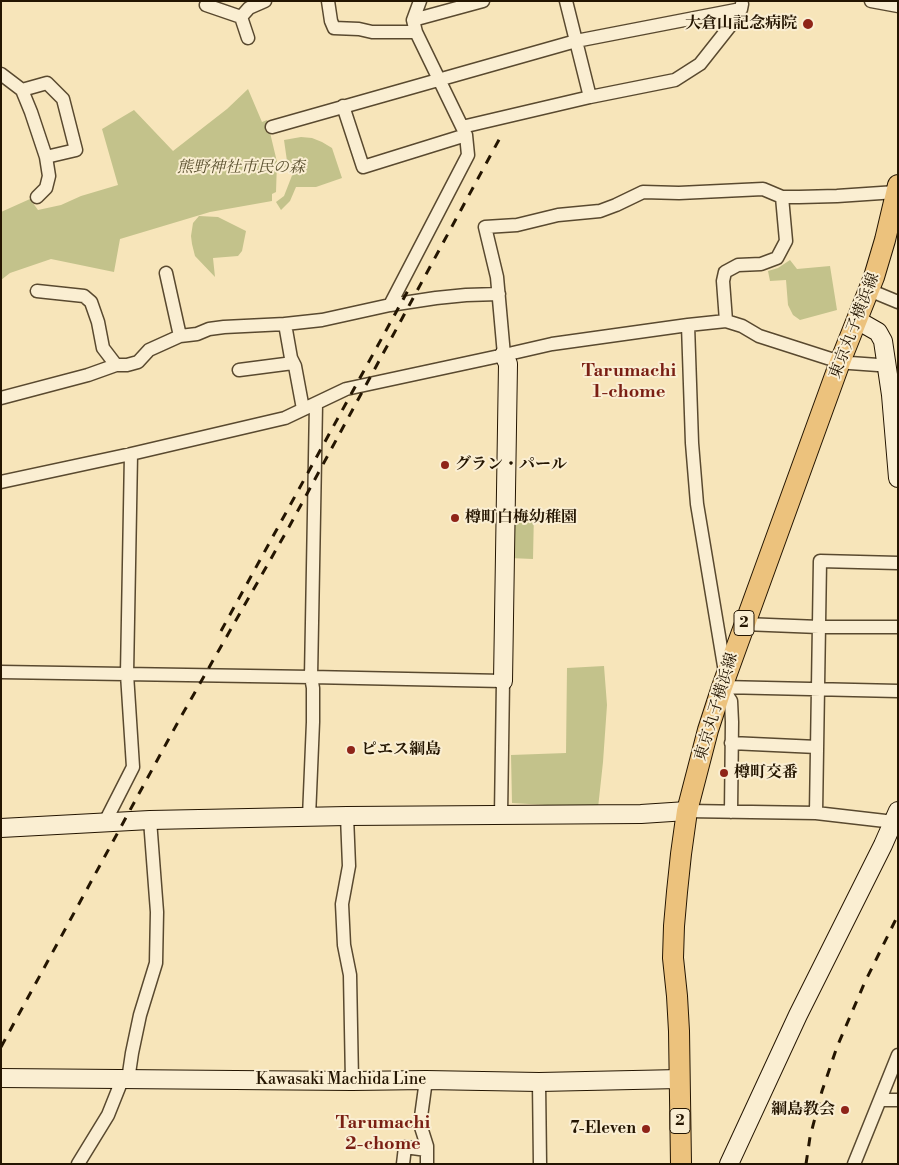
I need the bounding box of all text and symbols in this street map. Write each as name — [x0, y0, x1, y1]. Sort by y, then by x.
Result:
place label: 大倉山記念病院 — [685, 14, 797, 34]
marker: 大倉山記念病院 — [801, 17, 815, 31]
park label: 熊野神社市民の森 — [177, 158, 305, 178]
street label: 東京丸子横浜線 — [826, 270, 884, 382]
district label: Tarumachi 1-chome — [582, 361, 676, 404]
place label: グラン・パール — [455, 455, 567, 475]
marker: グラン・パール — [439, 459, 451, 471]
place label: 樽町白梅幼稚園 — [465, 508, 577, 528]
marker: 樽町白梅幼稚園 — [449, 512, 461, 524]
road number: 2 — [734, 610, 754, 636]
street label: 東京丸子横浜線 — [691, 651, 743, 763]
place label: ピエス綱島 — [361, 740, 441, 760]
marker: ピエス綱島 — [345, 744, 357, 756]
place label: 樽町交番 — [734, 763, 798, 783]
marker: 樽町交番 — [718, 767, 730, 779]
street label: Kawasaki Machida Line — [256, 1070, 426, 1090]
place label: 綱島教会 — [771, 1100, 835, 1120]
marker: 綱島教会 — [839, 1104, 851, 1116]
road number: 2 — [670, 1108, 690, 1134]
district label: Tarumachi 2-chome — [336, 1113, 430, 1156]
place label: 7-Eleven — [570, 1119, 636, 1139]
marker: 7-Eleven — [640, 1123, 652, 1135]

